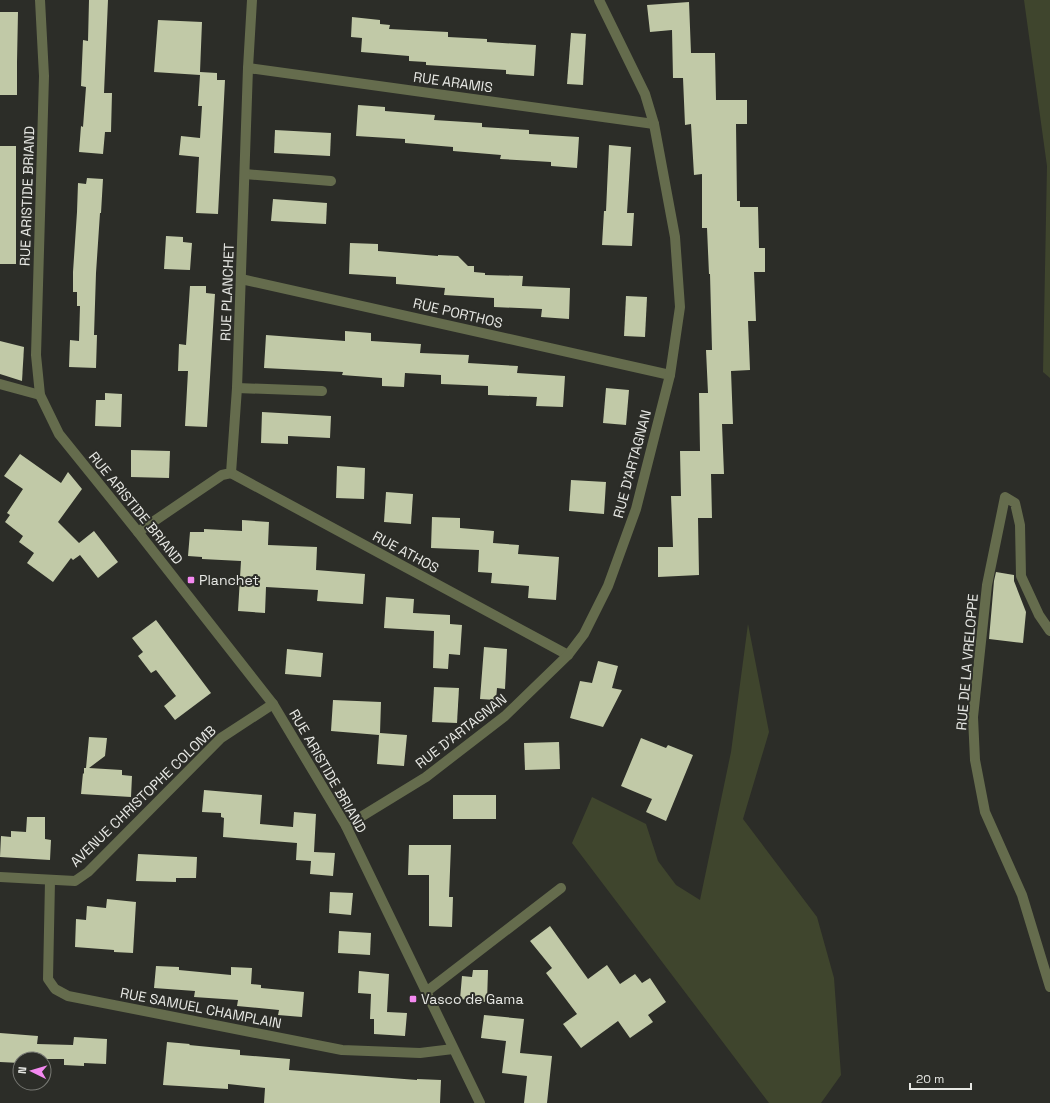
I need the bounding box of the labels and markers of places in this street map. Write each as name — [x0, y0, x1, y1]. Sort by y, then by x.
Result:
place label: Planchet — [199, 571, 259, 589]
marker: Planchet — [186, 575, 196, 585]
place label: Vasco de Gama — [421, 990, 523, 1008]
marker: Vasco de Gama — [408, 994, 418, 1004]

